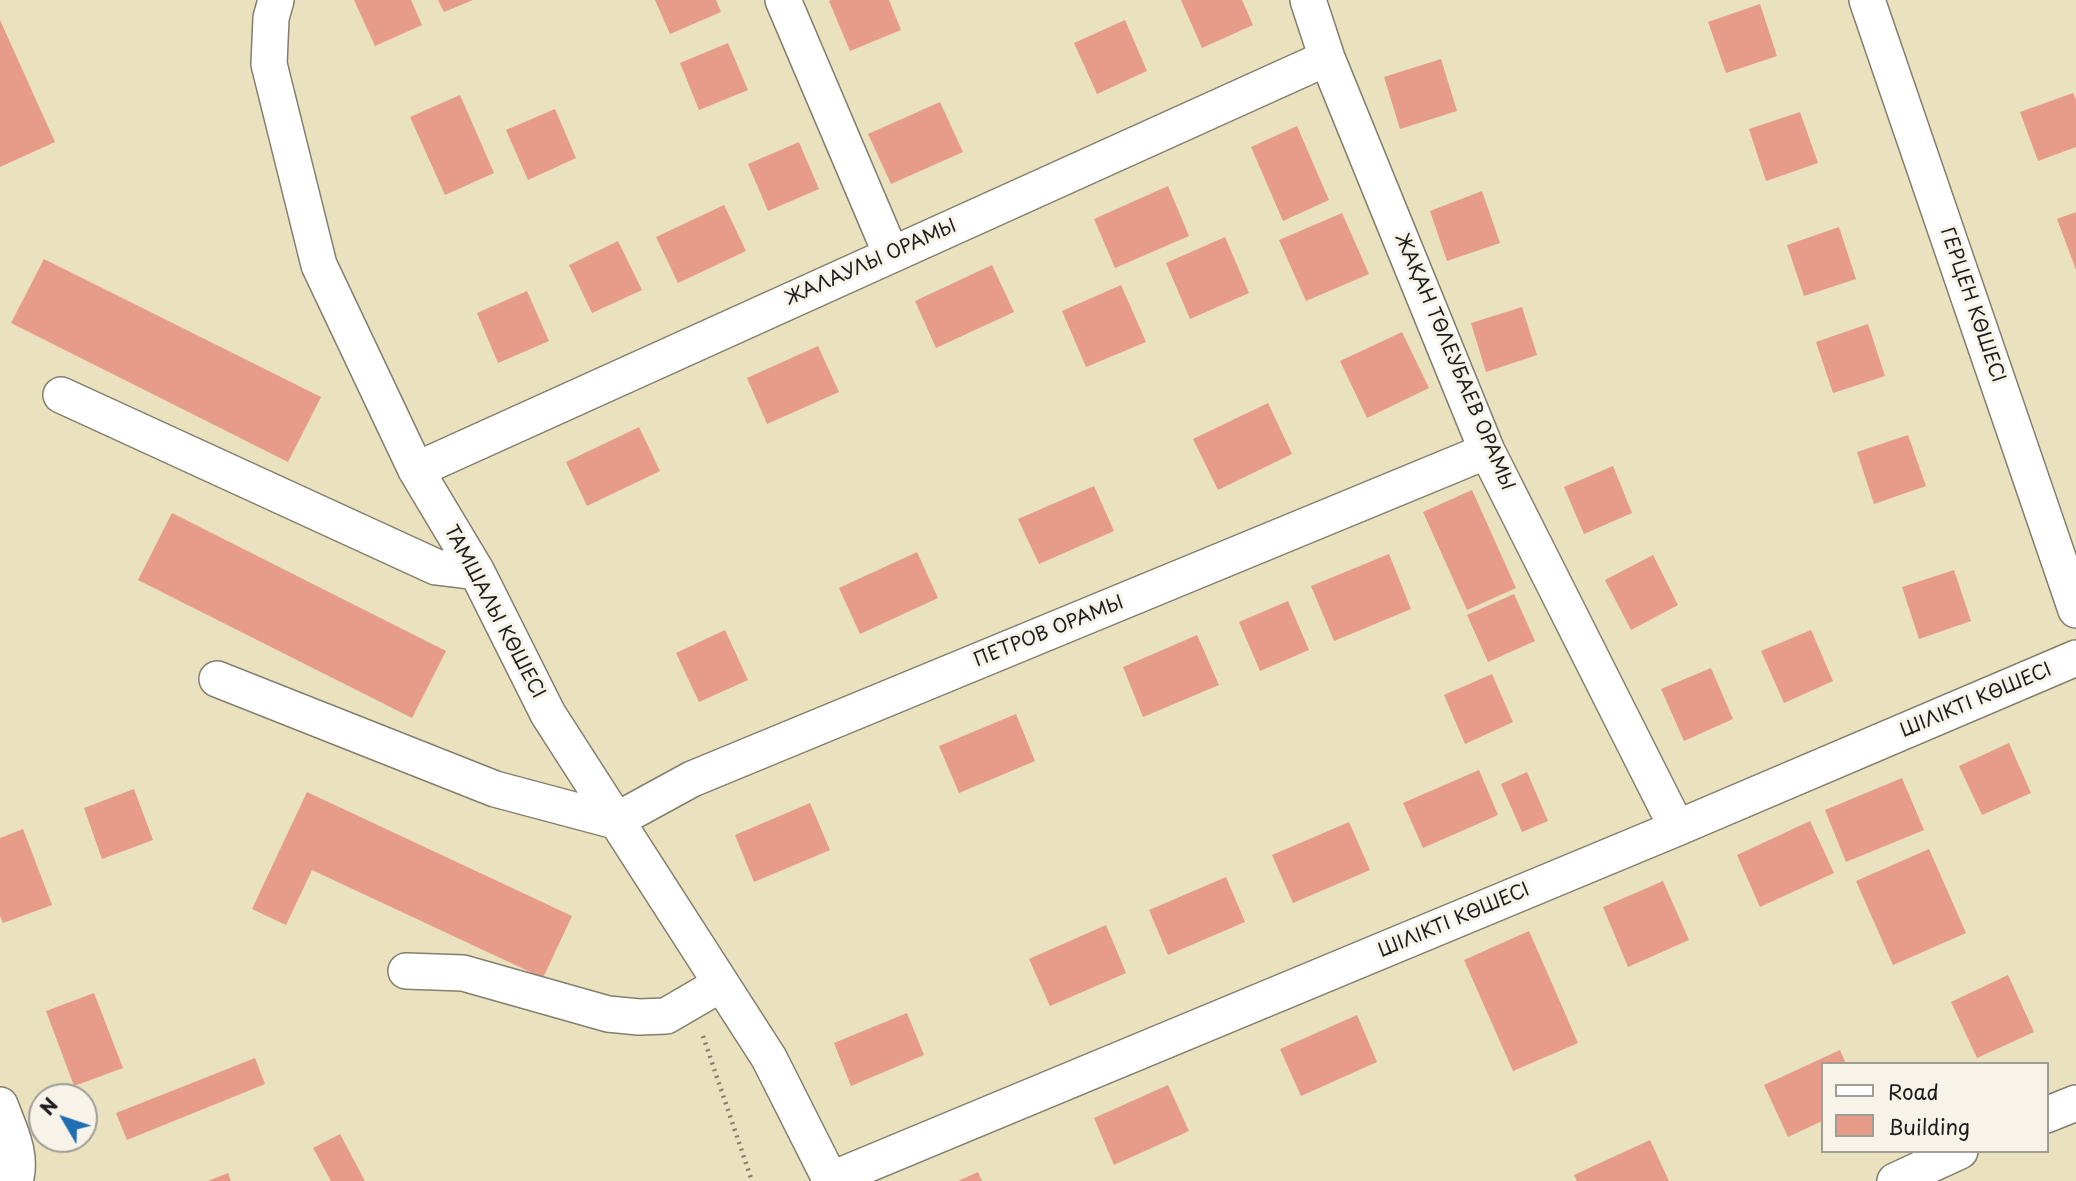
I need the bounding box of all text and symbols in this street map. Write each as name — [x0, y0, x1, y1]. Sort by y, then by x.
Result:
street label: ЖАЛАУЛЫ ОРАМЫ — [782, 215, 960, 311]
street label: ГЕРЦЕН КӨШЕСІ — [1935, 225, 2009, 385]
street label: ЖАҚАН ТӨЛЕУБАЕВ ОРАМЫ — [1389, 230, 1519, 494]
street label: ТАМШАЛЫ КӨШЕСІ — [439, 522, 549, 702]
street label: ПЕТРОВ ОРАМЫ — [971, 592, 1127, 672]
street label: ШІЛІКТІ КӨШЕСІ — [1897, 659, 2055, 743]
street label: ШІЛІКТІ КӨШЕСІ — [1375, 879, 1533, 963]
legend — [1820, 1062, 2048, 1153]
text: Road — [1888, 1075, 1939, 1107]
north arrow — [28, 1083, 98, 1153]
text: N — [33, 1091, 64, 1121]
text: Building — [1888, 1110, 1970, 1142]

